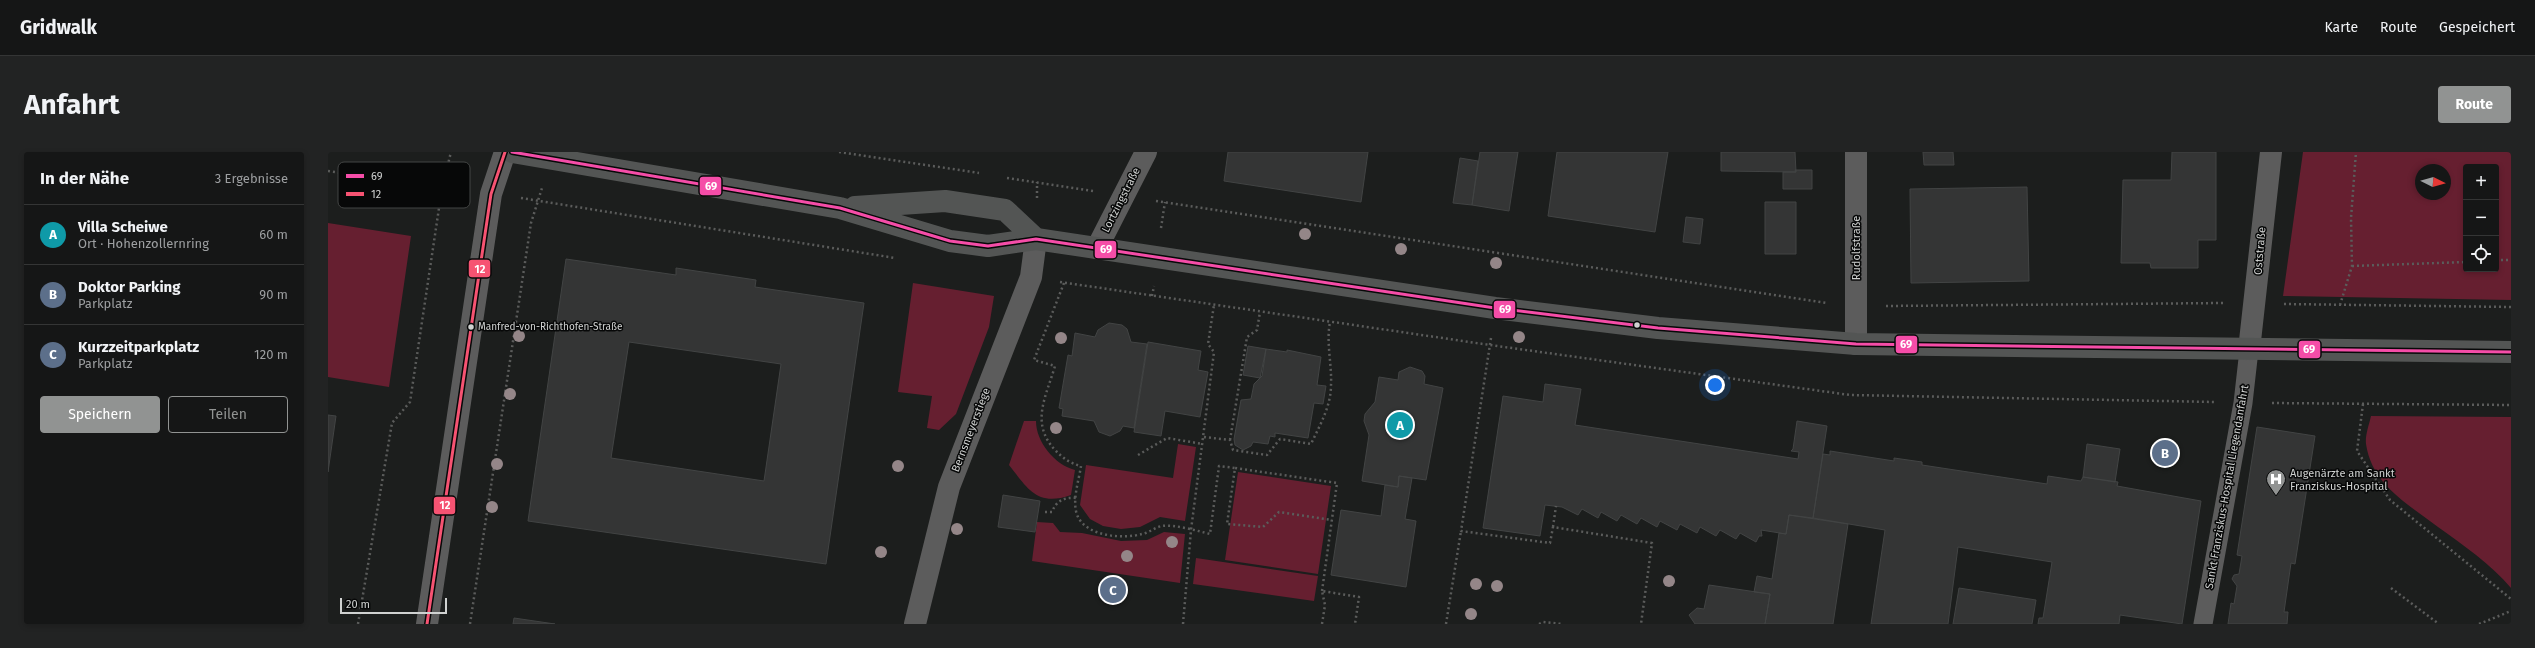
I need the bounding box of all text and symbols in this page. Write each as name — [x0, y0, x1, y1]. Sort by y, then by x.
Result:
text: Gridwalk — [20, 16, 97, 39]
text: Karte — [2324, 19, 2358, 36]
text: Route — [2380, 19, 2417, 36]
text: Gespeichert — [2439, 19, 2515, 36]
button: Route — [2438, 86, 2511, 123]
text: Anfahrt — [24, 88, 120, 121]
legend — [338, 162, 470, 208]
north arrow — [2415, 164, 2451, 200]
map controls — [2463, 164, 2499, 272]
button: + — [2463, 164, 2499, 200]
street label: Lortzingstraße — [1099, 165, 1143, 235]
text: In der Nähe — [40, 168, 129, 189]
text: 69 — [371, 170, 383, 183]
text: 3 Ergebnisse — [215, 171, 288, 186]
line badge: 69 — [699, 176, 722, 196]
text: 69 — [705, 180, 717, 193]
text: 12 — [371, 188, 381, 201]
button: − — [2463, 200, 2499, 236]
street label: Rudolfstraße — [1850, 216, 1863, 280]
text: Villa Scheiwe — [78, 218, 168, 236]
street label: Oststraße — [2251, 226, 2269, 276]
text: A — [49, 227, 57, 242]
text: 60 m — [259, 227, 288, 242]
text: Ort · Hohenzollernring — [78, 236, 209, 251]
button: locate — [2463, 236, 2499, 272]
line badge: 69 — [1094, 240, 1117, 259]
text: 69 — [1100, 243, 1112, 256]
line badge: 12 — [468, 259, 491, 278]
text: 12 — [475, 263, 486, 276]
text: Doktor Parking — [78, 278, 181, 296]
text: B — [49, 287, 57, 302]
text: 90 m — [259, 287, 288, 302]
text: Parkplatz — [78, 296, 133, 311]
line badge: 69 — [1493, 300, 1516, 319]
text: 69 — [1499, 303, 1511, 316]
unlabelled marker — [1632, 320, 1642, 330]
place label: Manfred-von-Richthofen-Straße — [478, 321, 622, 333]
marker: Manfred-von-Richthofen-Straße — [466, 322, 476, 332]
line badge: 69 — [1895, 335, 1918, 354]
text: Kurzzeitparkplatz — [78, 338, 199, 356]
text: 69 — [1900, 338, 1912, 351]
line badge: 69 — [2298, 340, 2321, 359]
text: 69 — [2303, 343, 2315, 356]
text: C — [49, 347, 57, 362]
text: 120 m — [254, 347, 288, 362]
text: Parkplatz — [78, 356, 133, 371]
your location — [1705, 375, 1725, 395]
street label: Sankt Franziskus-Hospital Liegendanfahrt — [2203, 384, 2251, 590]
street label: Bernsmeyerstiege — [949, 386, 993, 474]
button: Speichern — [40, 396, 160, 433]
button: Teilen — [168, 396, 288, 433]
pin: A — [1387, 410, 1413, 440]
pin: B — [2152, 438, 2178, 468]
place label: Augenärzte am Sankt Franziskus-Hospital — [2290, 467, 2395, 493]
hospital icon: Augenärzte am Sankt Franziskus-Hospital — [2265, 468, 2287, 496]
line badge: 12 — [433, 496, 456, 515]
text: 12 — [440, 499, 451, 512]
pin: C — [1100, 575, 1126, 605]
scale bar — [340, 596, 447, 615]
text: 20 m — [346, 598, 370, 611]

